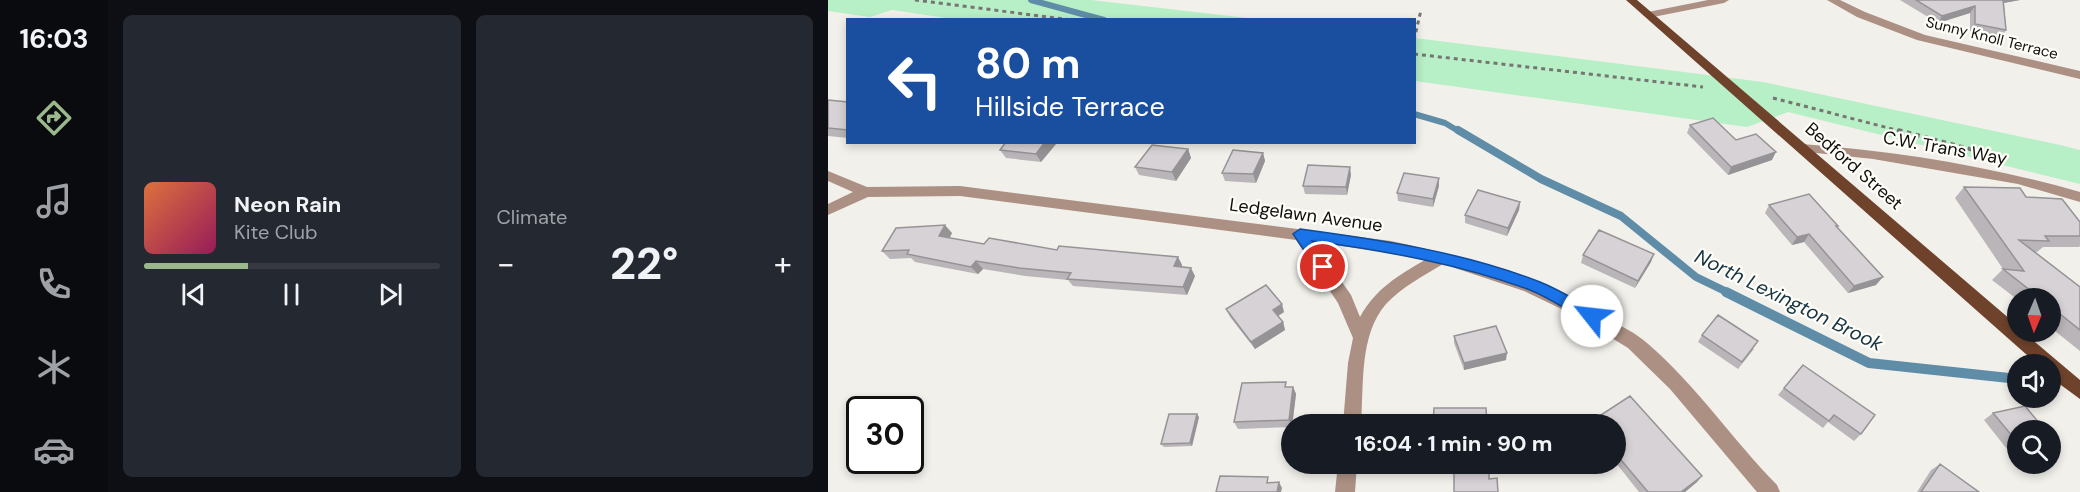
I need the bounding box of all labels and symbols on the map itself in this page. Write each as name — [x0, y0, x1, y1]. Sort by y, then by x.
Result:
street label: Sunny Knoll Terrace — [1924, 12, 2060, 64]
street label: Bedford Street — [1800, 117, 1908, 215]
street label: C.W. Trans Way — [1881, 125, 2009, 171]
street label: Ledgelawn Avenue — [1228, 192, 1384, 238]
pin — [1297, 241, 1348, 292]
water label: North Lexington Brook — [1691, 243, 1888, 357]
position arrow — [1560, 284, 1624, 348]
north arrow — [2007, 288, 2061, 342]
speed limit sign: 30 — [846, 396, 924, 474]

